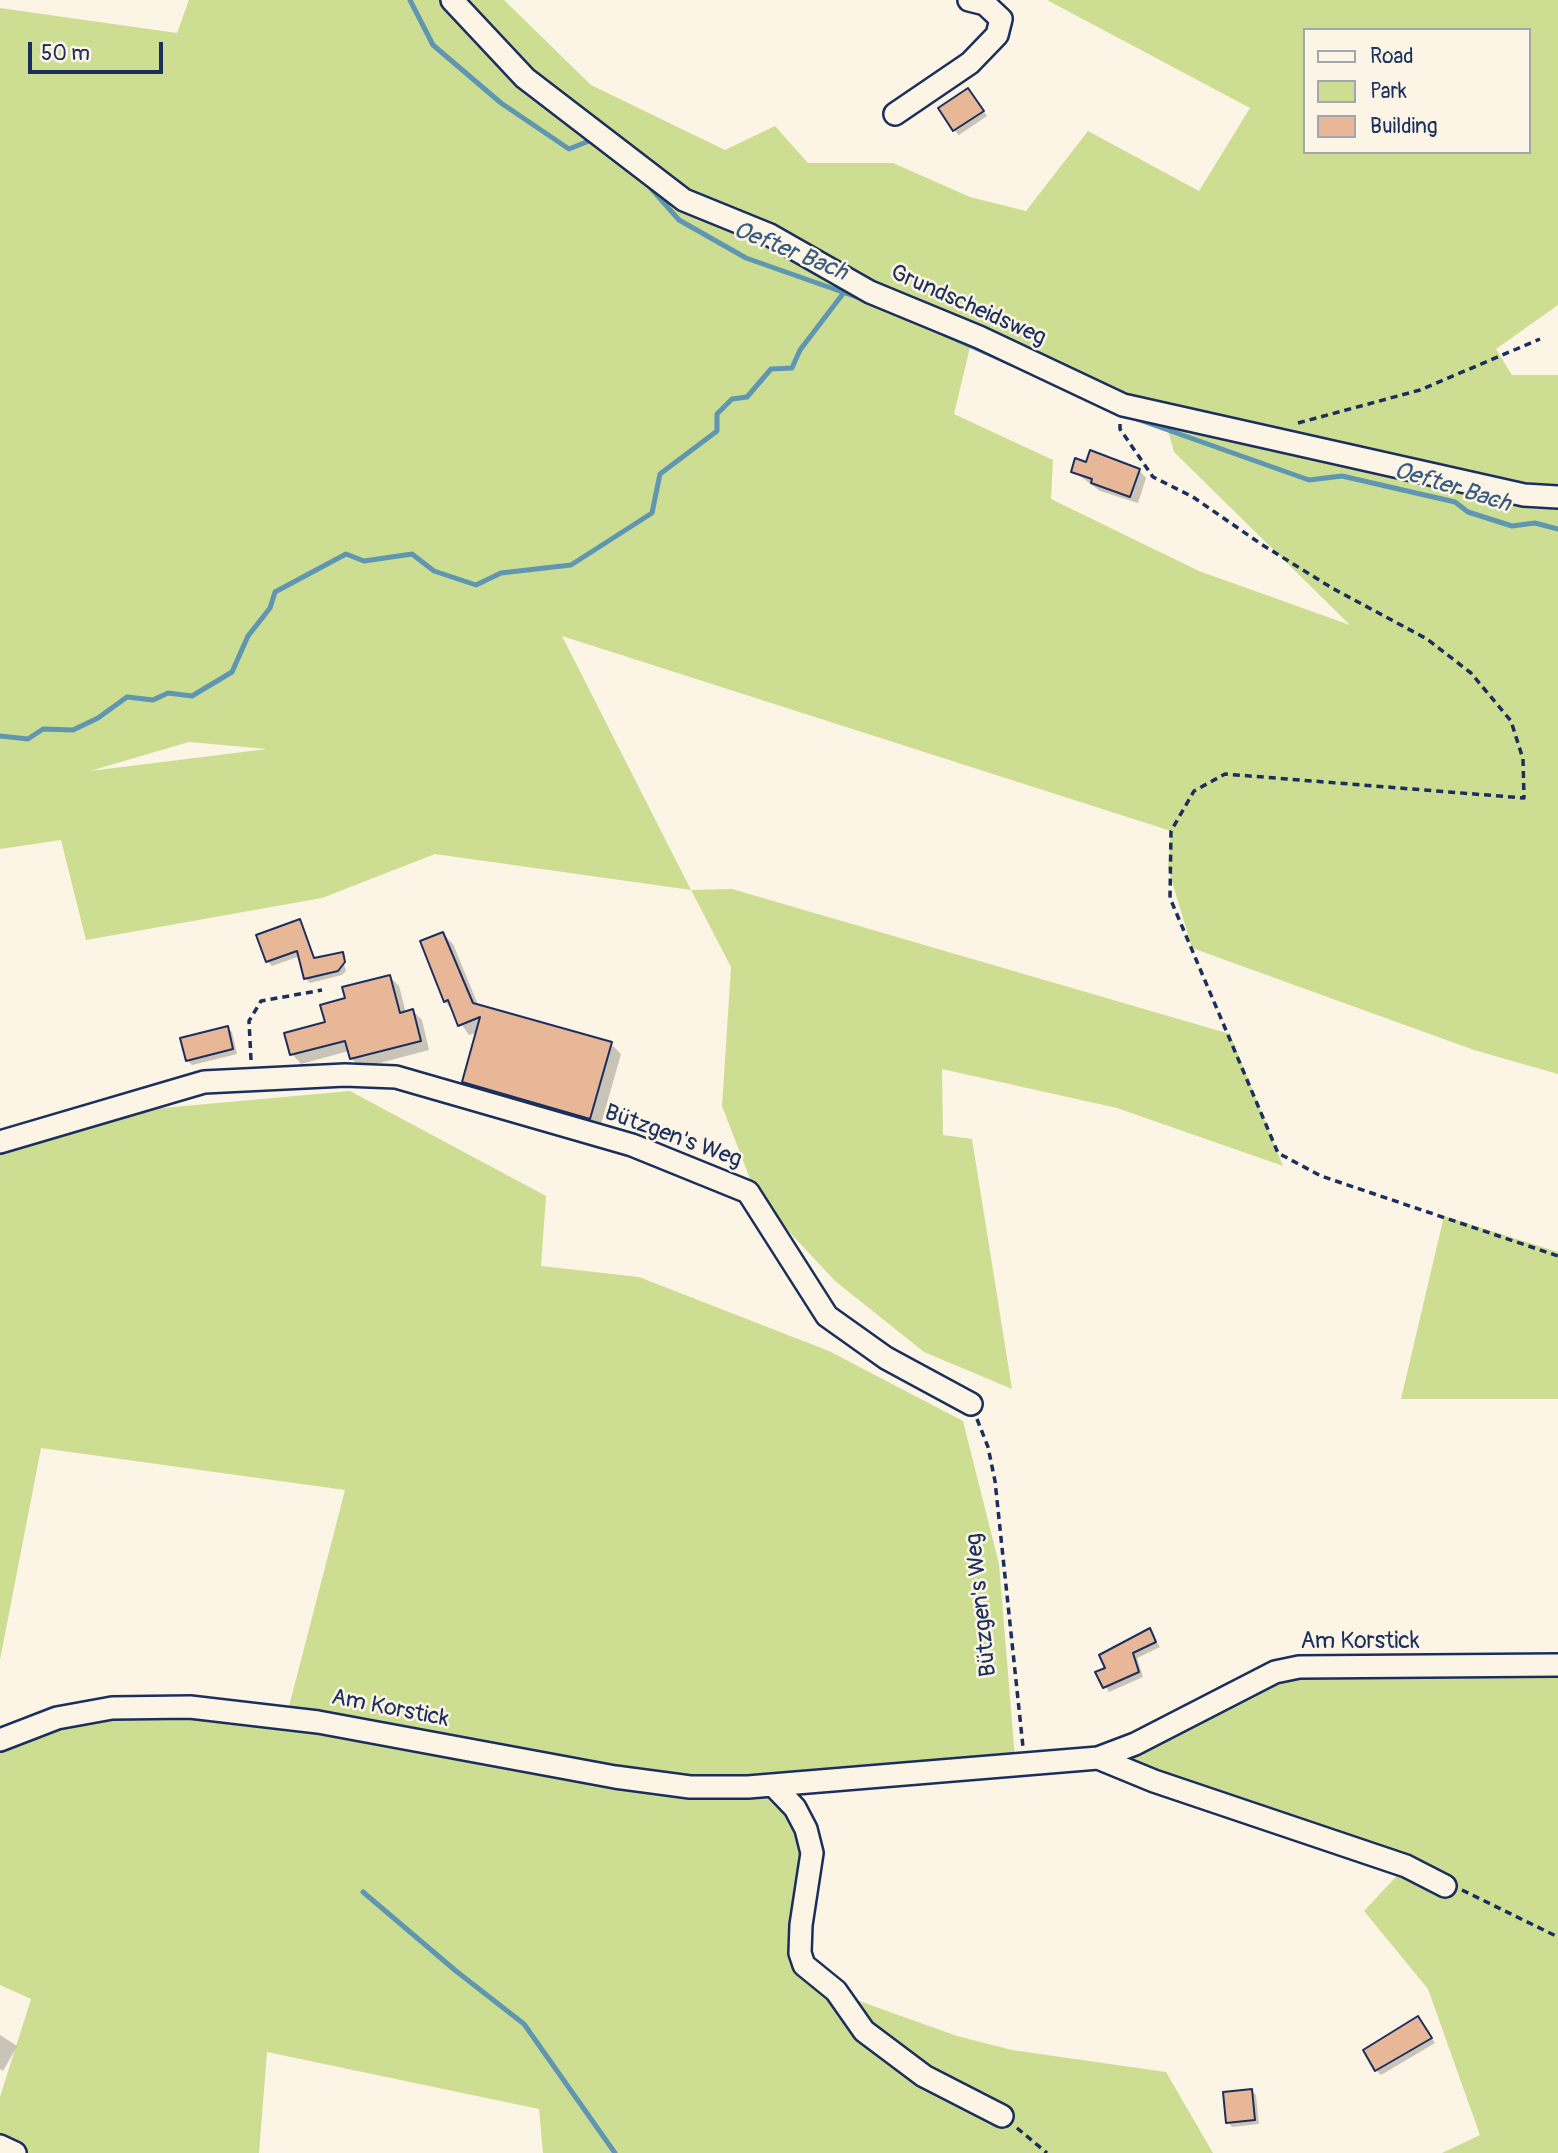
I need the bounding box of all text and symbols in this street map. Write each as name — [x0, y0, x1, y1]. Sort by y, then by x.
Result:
scale bar — [32, 28, 166, 72]
legend — [1302, 28, 1530, 154]
text: 50 m — [41, 40, 90, 67]
text: Road — [1370, 43, 1414, 70]
text: Park — [1370, 78, 1407, 105]
text: Building — [1370, 113, 1437, 140]
water label: Oefter Bach — [729, 216, 851, 288]
street label: Grundscheidsweg — [886, 259, 1050, 353]
water label: Oefter Bach — [1390, 457, 1514, 519]
street label: Bützgen's Weg — [601, 1099, 745, 1175]
street label: Bützgen's Weg — [961, 1532, 1003, 1678]
street label: Am Korstick — [1300, 1628, 1420, 1656]
street label: Am Korstick — [329, 1684, 451, 1734]

